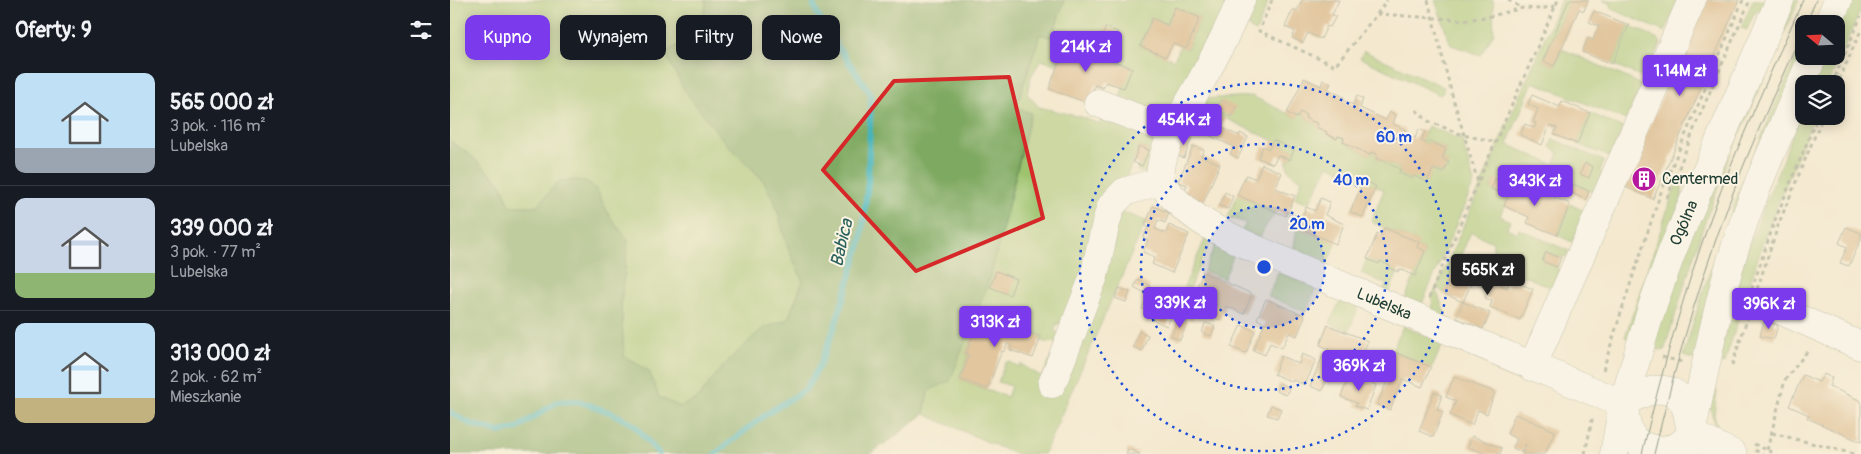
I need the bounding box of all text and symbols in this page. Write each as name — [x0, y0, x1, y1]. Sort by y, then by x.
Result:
chip: Kupno — [465, 15, 550, 60]
chip: Wynajem — [560, 15, 666, 60]
chip: Filtry — [676, 15, 752, 60]
chip: Nowe — [762, 15, 840, 60]
north arrow — [1795, 15, 1845, 65]
map controls — [1795, 15, 1845, 125]
icon: filters — [407, 16, 435, 44]
text: Oferty: 9 — [15, 17, 92, 44]
pin: 214K zł — [1040, 30, 1132, 73]
text: 214K zł — [1061, 37, 1111, 57]
pin: 1.14M zł — [1628, 54, 1732, 97]
text: 1.14M zł — [1654, 61, 1706, 81]
button: layers — [1795, 75, 1845, 125]
text: 565 000 zł — [170, 89, 273, 116]
icon: home — [55, 93, 115, 153]
pin: 454K zł — [1138, 104, 1230, 146]
text: 454K zł — [1158, 110, 1210, 130]
text: 3 pok. · 116 m² — [170, 116, 266, 136]
text: 60 m — [1376, 128, 1412, 147]
text: Lubelska — [170, 136, 228, 156]
pin: 343K zł — [1489, 164, 1581, 207]
building icon: Centermed — [1631, 166, 1657, 192]
place label: Centermed — [1662, 169, 1738, 189]
text: 40 m — [1333, 171, 1369, 190]
text: 343K zł — [1509, 171, 1561, 191]
street label: Ogólna — [1666, 197, 1702, 249]
text: 339 000 zł — [170, 215, 273, 242]
water label: Babica — [825, 215, 859, 269]
text: 20 m — [1289, 215, 1325, 234]
icon: home — [55, 218, 115, 278]
text: 3 pok. · 77 m² — [170, 242, 261, 262]
pin: 565K zł — [1442, 254, 1534, 296]
centre of rings — [1255, 258, 1273, 276]
text: 565K zł — [1462, 260, 1514, 280]
text: Lubelska — [170, 262, 228, 282]
street label: Lubelska — [1353, 283, 1415, 325]
pin: 339K zł — [1134, 286, 1226, 329]
pin: 396K zł — [1723, 288, 1815, 330]
text: 339K zł — [1154, 293, 1206, 313]
text: 396K zł — [1743, 294, 1795, 314]
pin: 313K zł — [949, 306, 1041, 348]
text: 313K zł — [970, 312, 1020, 332]
text: 313 000 zł — [170, 340, 270, 367]
icon: home — [55, 343, 115, 403]
pin: 369K zł — [1313, 350, 1405, 392]
text: 369K zł — [1333, 356, 1385, 376]
text: 2 pok. · 62 m² — [170, 367, 262, 387]
text: Mieszkanie — [170, 387, 241, 407]

